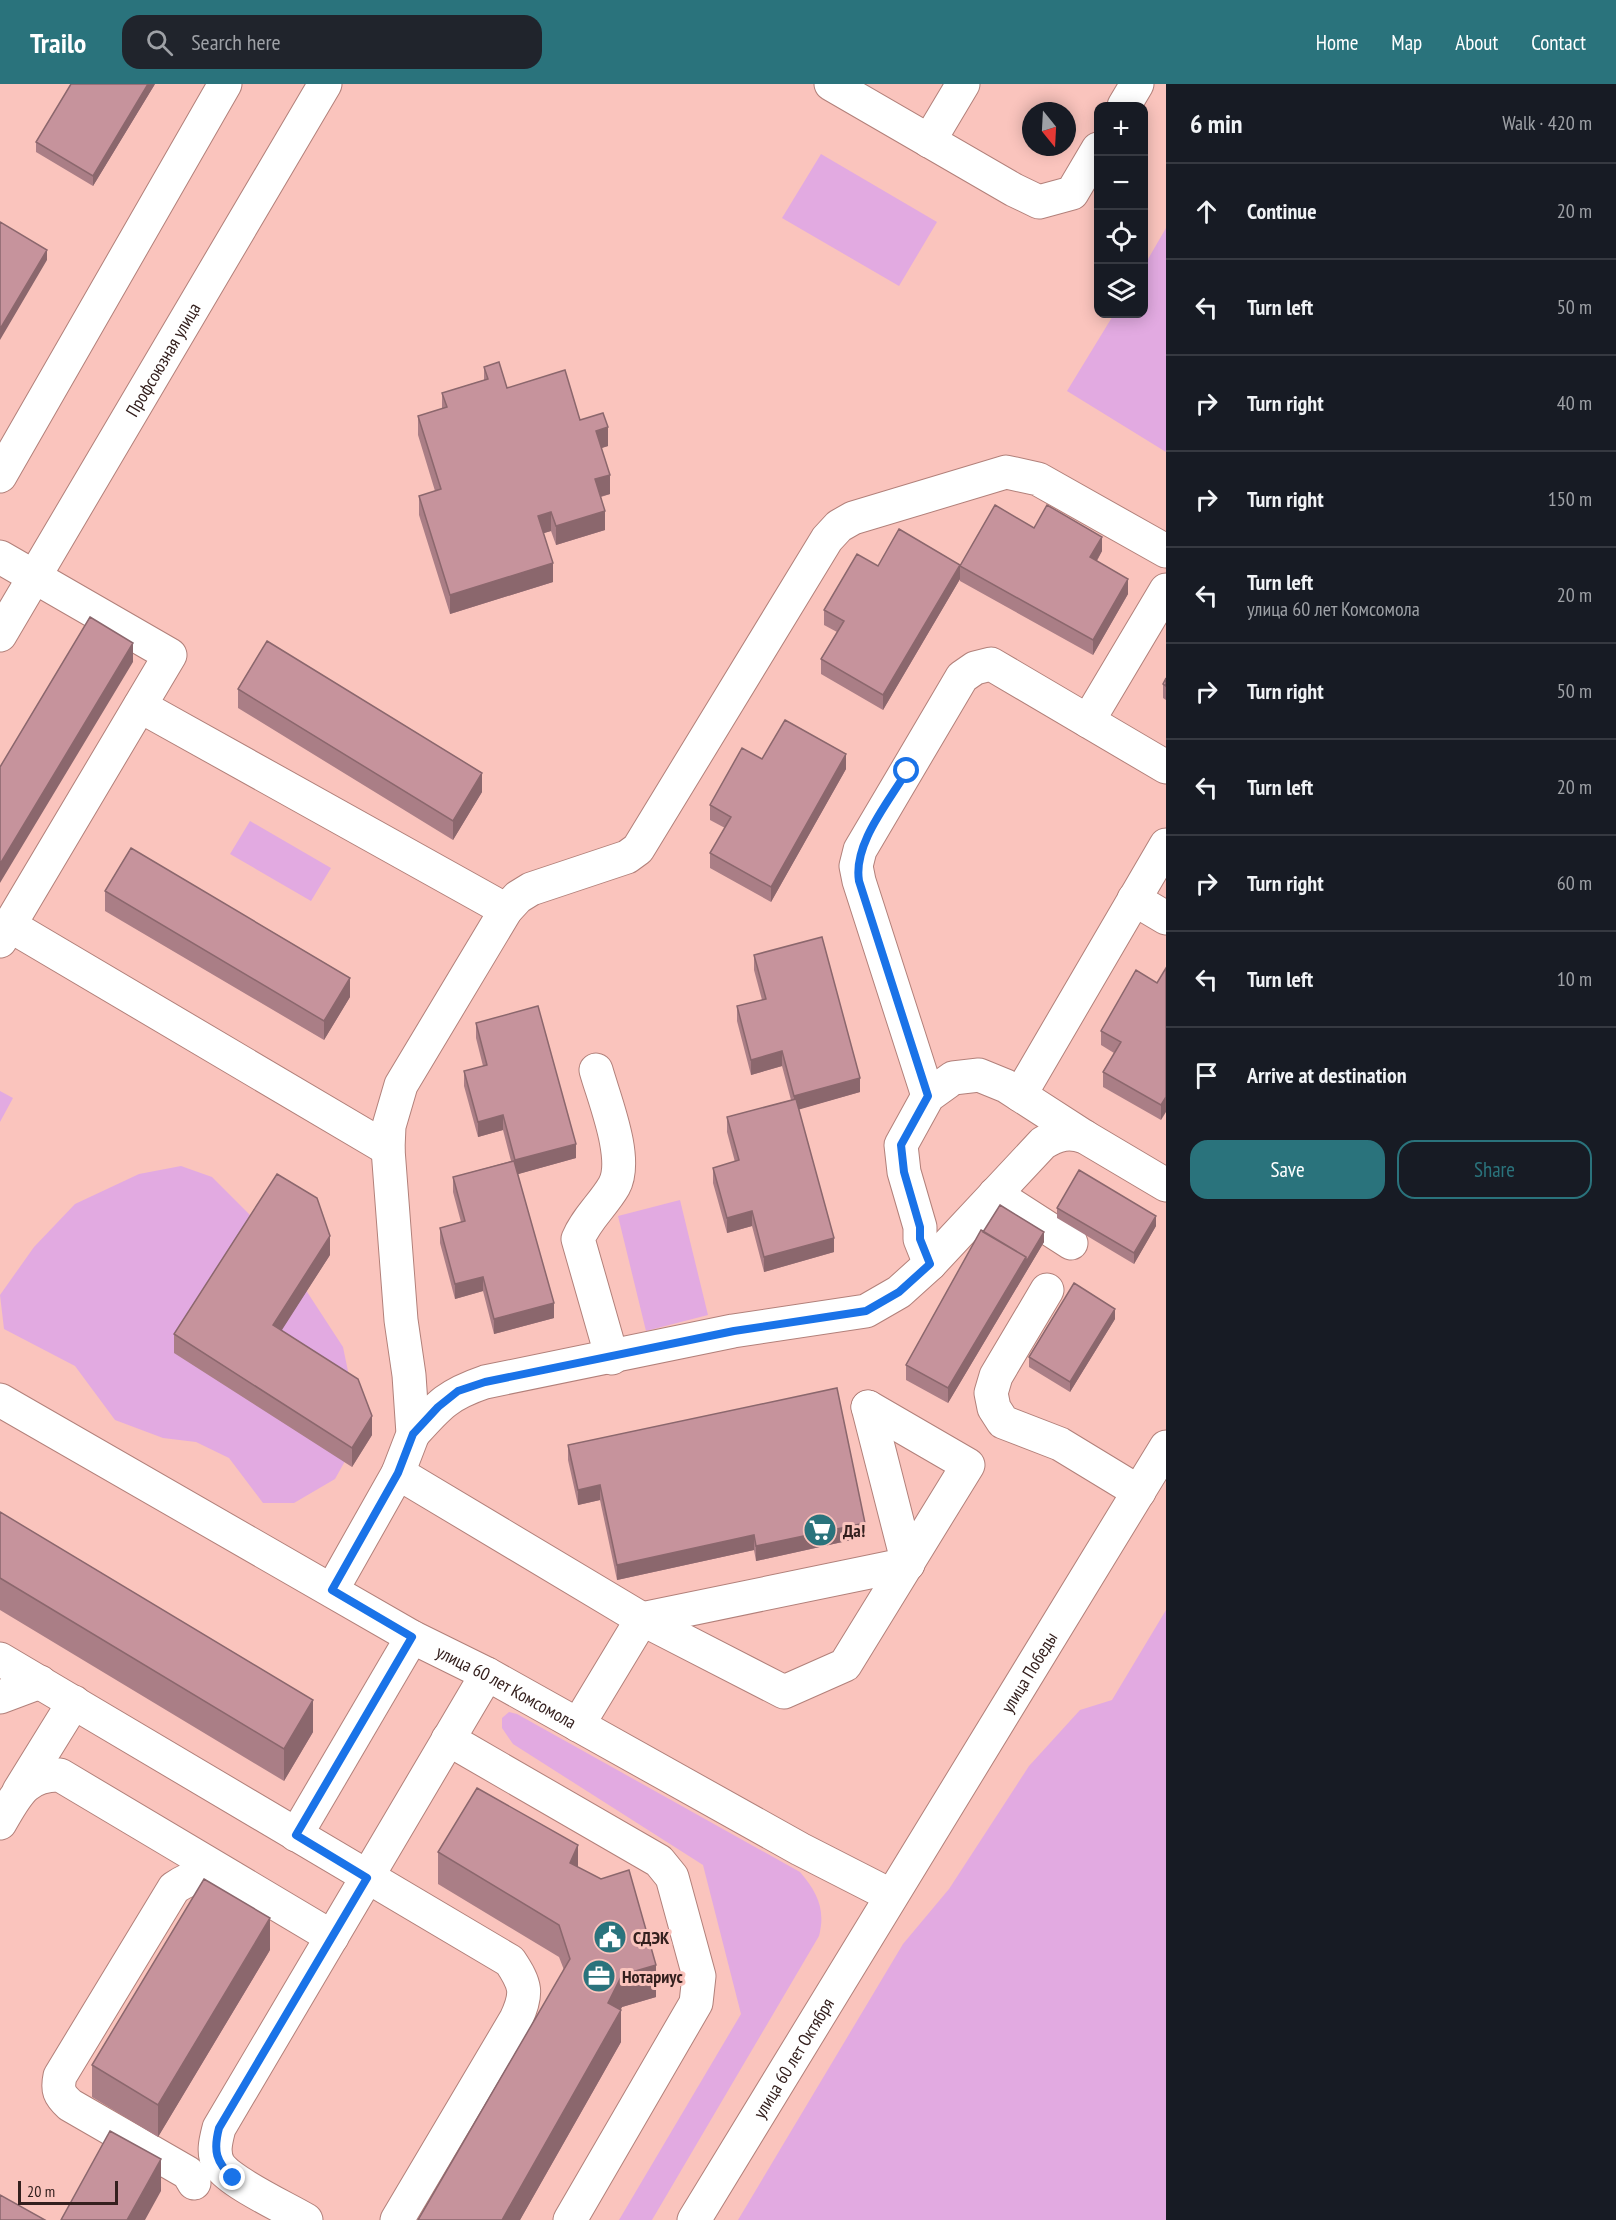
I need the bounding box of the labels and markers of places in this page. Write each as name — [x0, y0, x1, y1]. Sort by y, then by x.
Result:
supermarket icon: Да! — [802, 1512, 838, 1548]
place label: Да! — [843, 1519, 865, 1542]
public building icon: СДЭК — [592, 1919, 628, 1955]
place label: СДЭК — [633, 1926, 670, 1949]
office icon: Нотариус — [581, 1958, 617, 1994]
place label: Нотариус — [622, 1965, 683, 1988]

